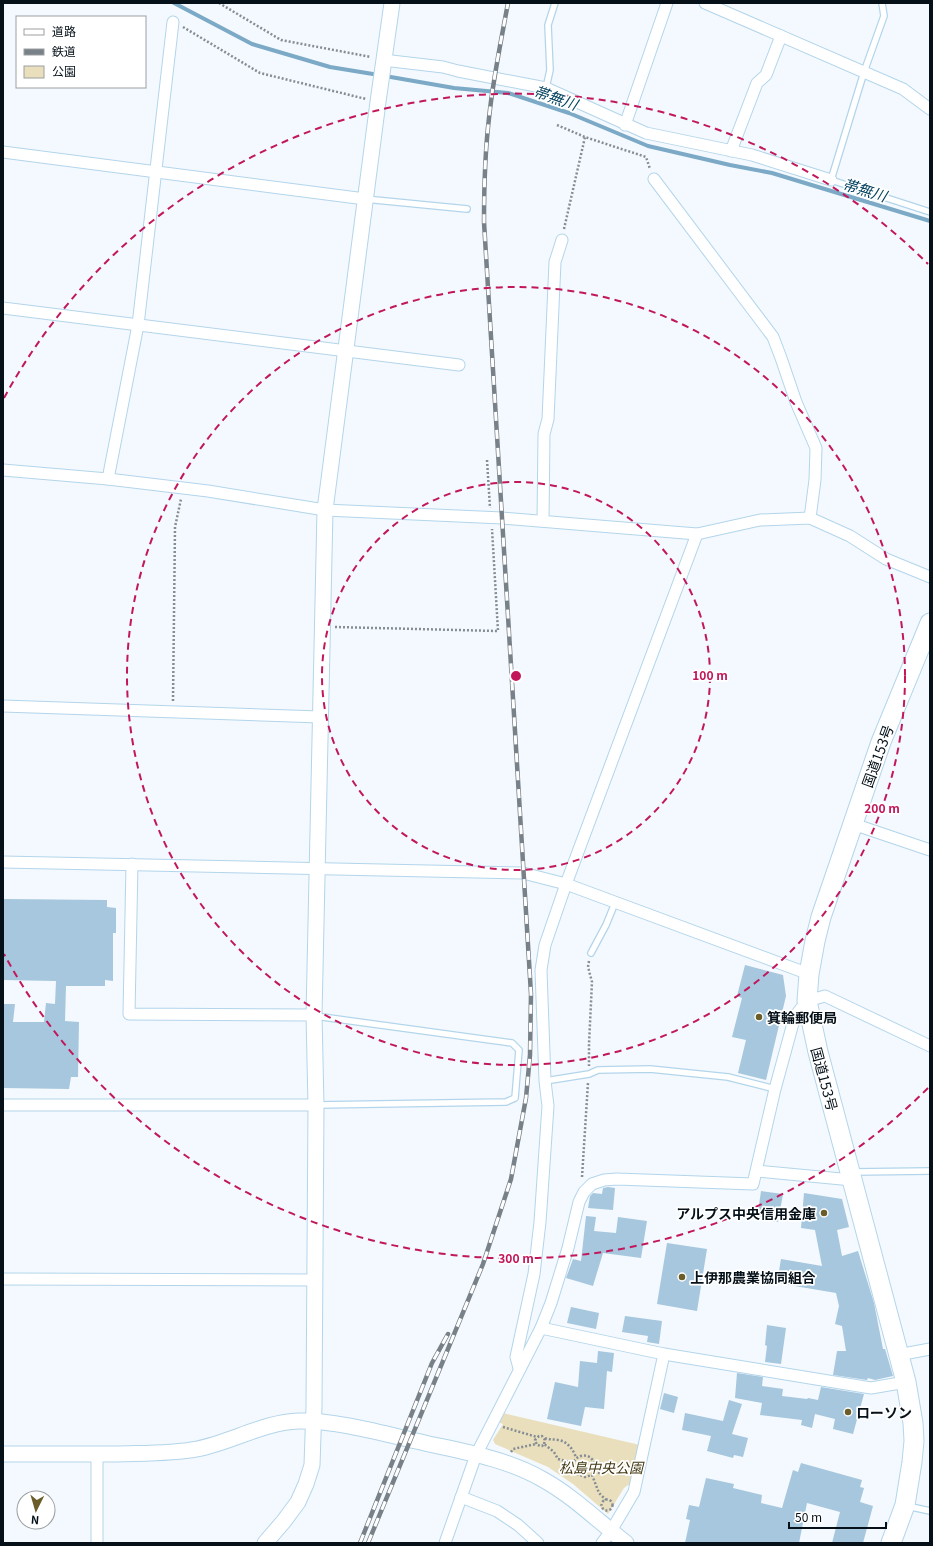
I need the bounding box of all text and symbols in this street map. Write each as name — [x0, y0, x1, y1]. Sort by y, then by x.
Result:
legend — [16, 16, 146, 88]
text: 道路 — [52, 22, 76, 39]
text: 鉄道 — [52, 42, 76, 59]
text: 公園 — [52, 62, 76, 79]
water label: 帯無川 — [531, 80, 583, 115]
water label: 帯無川 — [840, 172, 891, 206]
text: 100 m — [692, 666, 728, 683]
centre of rings — [509, 669, 523, 683]
street label: 国道153号 — [856, 722, 898, 790]
text: 200 m — [864, 799, 900, 816]
place label: 箕輪郵便局 — [767, 1007, 837, 1027]
marker: 箕輪郵便局 — [754, 1012, 764, 1022]
street label: 国道153号 — [807, 1045, 843, 1113]
place label: アルプス中央信用金庫 — [676, 1203, 816, 1223]
marker: アルプス中央信用金庫 — [819, 1208, 829, 1218]
text: 300 m — [498, 1249, 534, 1266]
place label: 上伊那農業協同組合 — [690, 1267, 816, 1287]
marker: 上伊那農業協同組合 — [677, 1272, 687, 1282]
place label: ローソン — [856, 1402, 912, 1422]
marker: ローソン — [843, 1407, 853, 1417]
park label: 松島中央公園 — [559, 1457, 645, 1477]
north arrow — [16, 1490, 56, 1530]
scale bar — [789, 1504, 886, 1530]
text: 50 m — [795, 1508, 822, 1525]
text: N — [30, 1513, 40, 1529]

